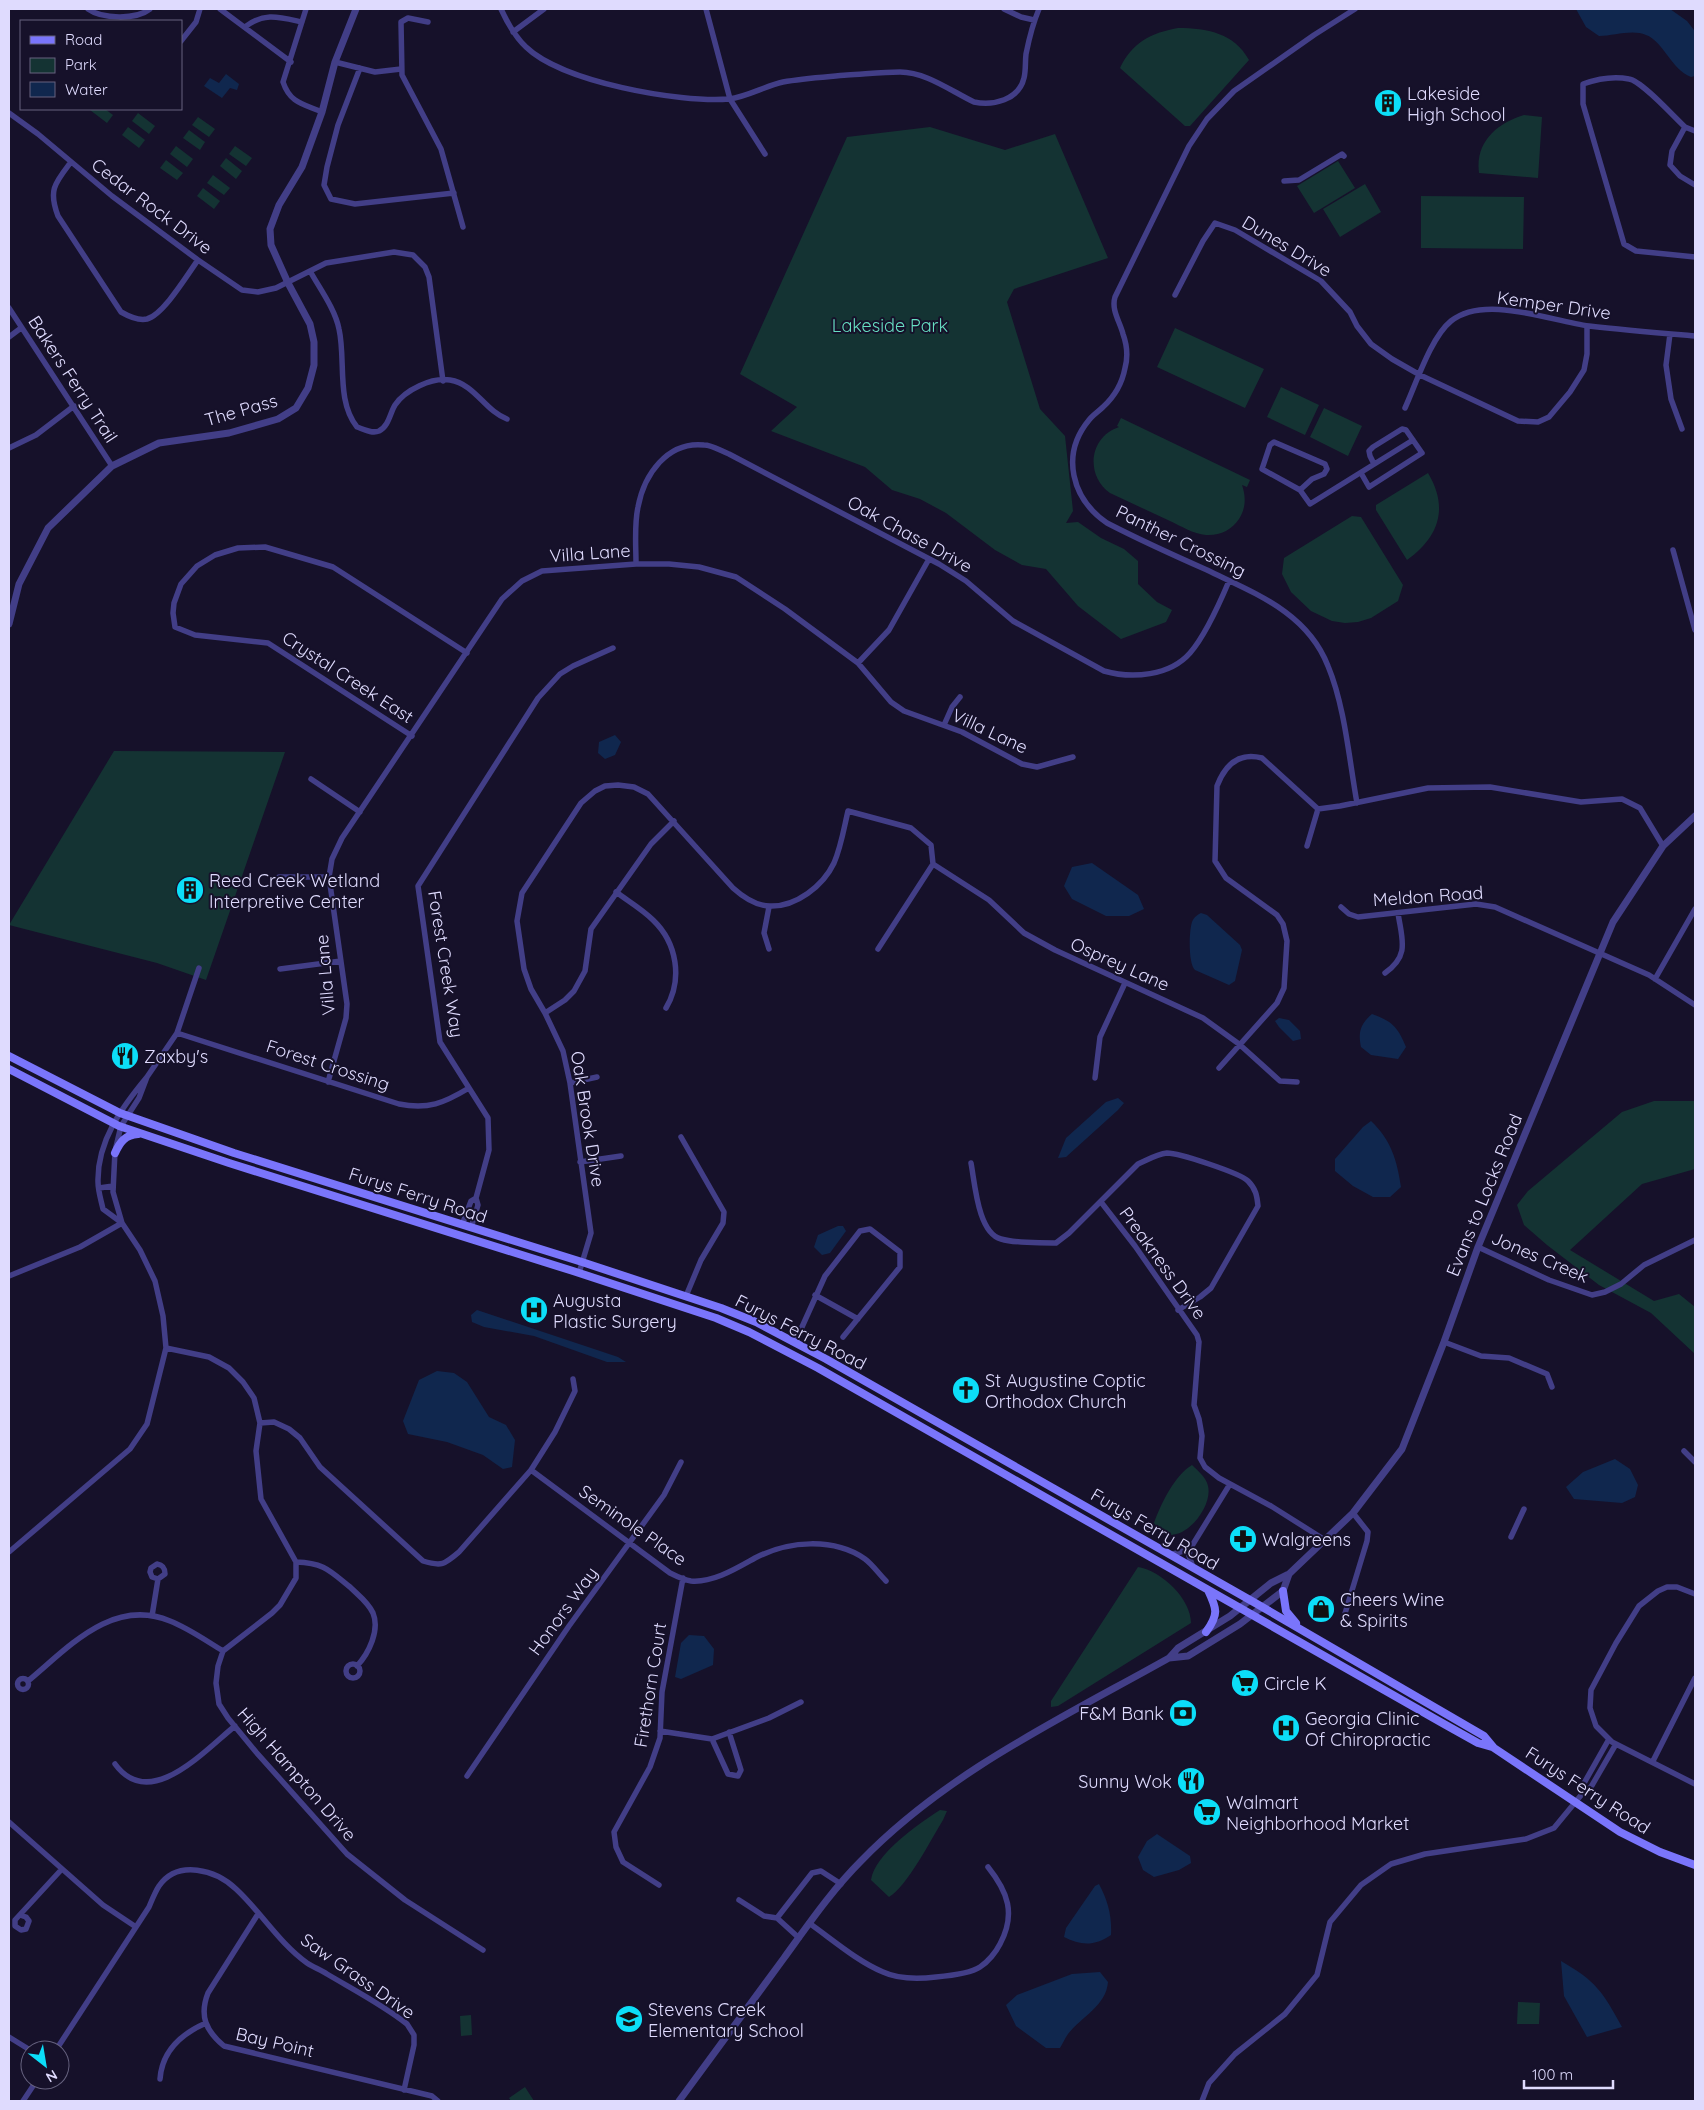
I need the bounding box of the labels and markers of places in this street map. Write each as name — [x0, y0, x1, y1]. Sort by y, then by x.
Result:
place label: Lakeside High School — [1407, 82, 1506, 126]
building icon: Lakeside High School — [1373, 88, 1403, 118]
place label: Reed Creek Wetland Interpretive Center — [209, 869, 380, 913]
building icon: Reed Creek Wetland Interpretive Center — [175, 875, 205, 905]
restaurant icon: Zaxby's — [110, 1041, 140, 1071]
place label: Zaxby's — [144, 1045, 208, 1068]
place label: Augusta Plastic Surgery — [553, 1289, 677, 1333]
hospital icon: Augusta Plastic Surgery — [519, 1295, 549, 1325]
place label: St Augustine Coptic Orthodox Church — [985, 1369, 1146, 1413]
church icon: St Augustine Coptic Orthodox Church — [951, 1375, 981, 1405]
pharmacy icon: Walgreens — [1228, 1524, 1258, 1554]
place label: Walgreens — [1262, 1528, 1351, 1551]
place label: Cheers Wine & Spirits — [1340, 1588, 1444, 1632]
shop icon: Cheers Wine & Spirits — [1306, 1594, 1336, 1624]
supermarket icon: Circle K — [1230, 1668, 1260, 1698]
place label: Circle K — [1264, 1672, 1327, 1695]
bank icon: F&M Bank — [1168, 1698, 1198, 1728]
place label: F&M Bank — [1079, 1702, 1164, 1725]
place label: Georgia Clinic Of Chiropractic — [1305, 1707, 1431, 1751]
hospital icon: Georgia Clinic Of Chiropractic — [1271, 1713, 1301, 1743]
restaurant icon: Sunny Wok — [1176, 1766, 1206, 1796]
place label: Sunny Wok — [1078, 1770, 1172, 1793]
place label: Walmart Neighborhood Market — [1226, 1791, 1409, 1835]
supermarket icon: Walmart Neighborhood Market — [1192, 1797, 1222, 1827]
place label: Stevens Creek Elementary School — [648, 1998, 804, 2042]
school or university icon: Stevens Creek Elementary School — [614, 2004, 644, 2034]

